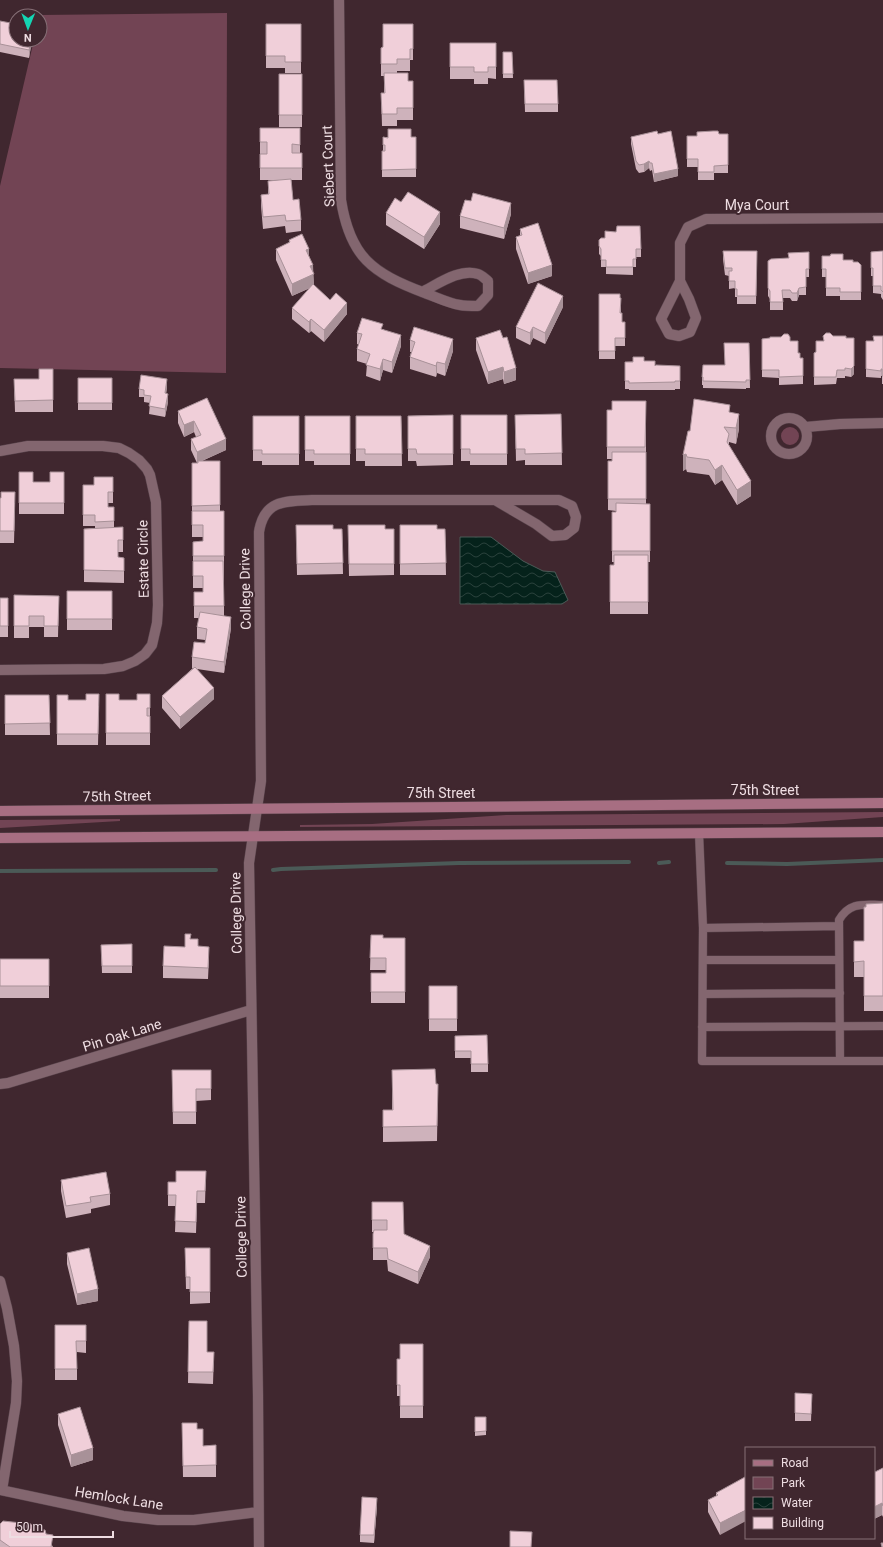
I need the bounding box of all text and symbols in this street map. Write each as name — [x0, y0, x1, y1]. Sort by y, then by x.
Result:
north arrow — [8, 8, 48, 48]
text: N — [24, 31, 32, 44]
street label: Siebert Court — [319, 124, 337, 207]
street label: Mya Court — [725, 197, 790, 213]
street label: Estate Circle — [134, 520, 152, 598]
street label: College Drive — [236, 548, 254, 630]
street label: 75th Street — [731, 782, 800, 798]
street label: 75th Street — [407, 785, 476, 801]
street label: 75th Street — [83, 787, 152, 805]
street label: College Drive — [227, 872, 245, 954]
street label: Pin Oak Lane — [81, 1015, 163, 1055]
street label: College Drive — [232, 1196, 250, 1278]
legend — [745, 1447, 875, 1539]
text: Road — [781, 1456, 809, 1470]
text: Park — [781, 1476, 806, 1490]
street label: Hemlock Lane — [74, 1483, 164, 1513]
text: Water — [781, 1496, 812, 1510]
scale bar — [10, 1513, 113, 1539]
text: Building — [781, 1516, 824, 1530]
text: 50 m — [16, 1520, 43, 1534]

